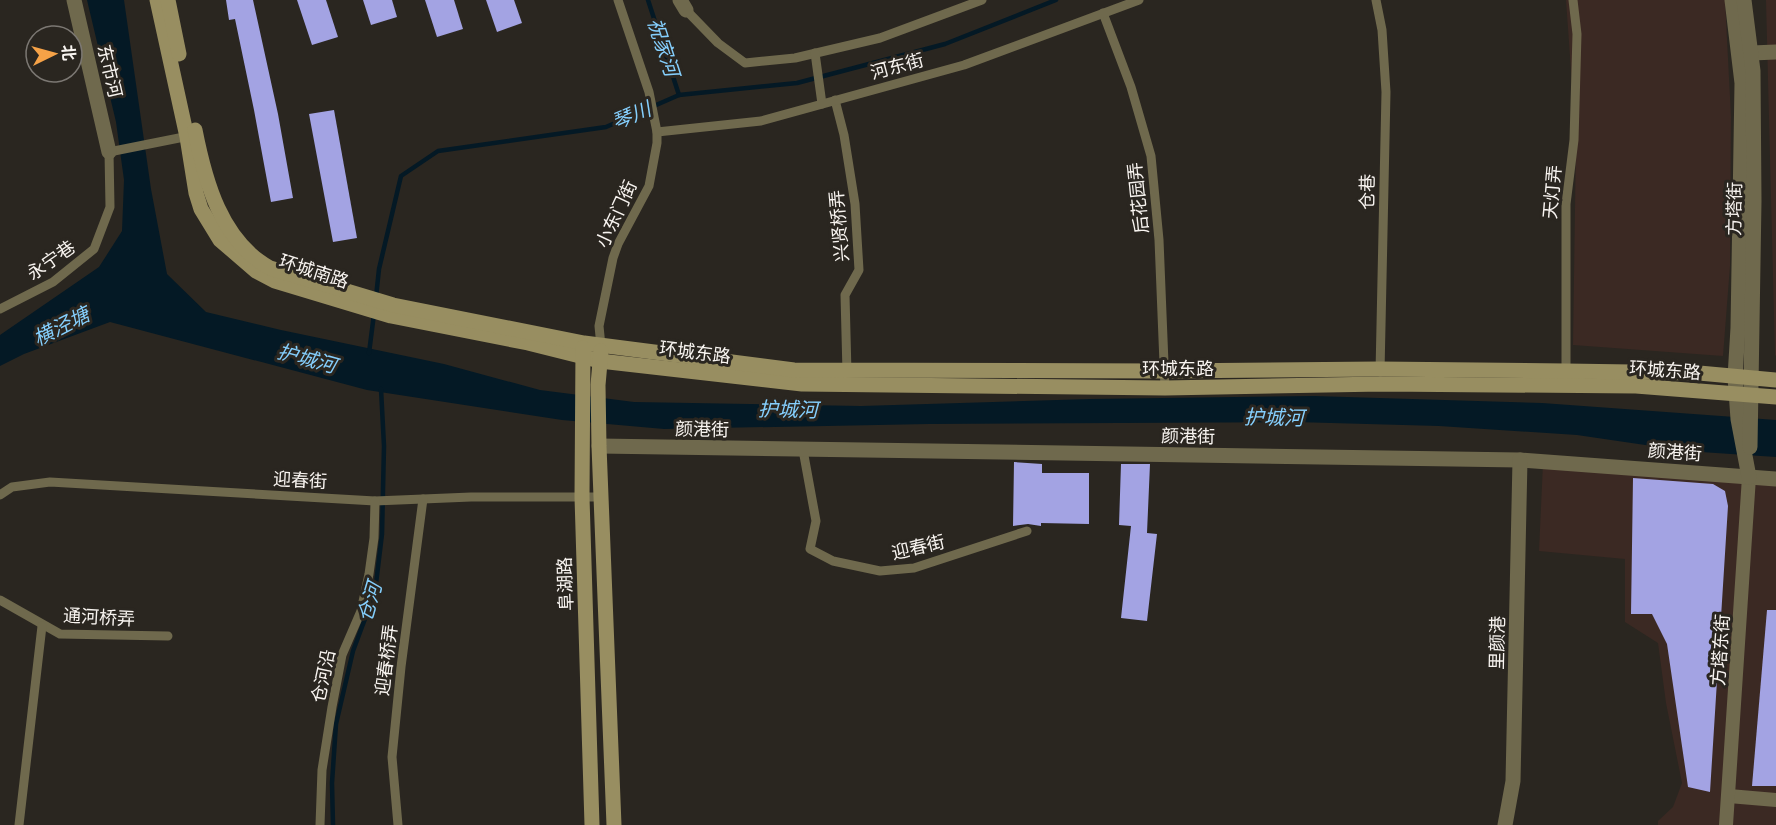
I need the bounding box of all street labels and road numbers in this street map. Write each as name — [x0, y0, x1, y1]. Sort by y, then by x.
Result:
street label: 东市河 — [93, 42, 127, 100]
street label: 河东街 — [868, 48, 926, 84]
street label: 后花园弄 — [1123, 161, 1153, 235]
street label: 天灯弄 — [1538, 164, 1566, 220]
street label: 仓巷 — [1355, 174, 1379, 210]
street label: 小东门街 — [590, 177, 642, 251]
street label: 方塔街 — [1722, 182, 1746, 236]
street label: 兴贤桥弄 — [824, 189, 854, 263]
street label: 永宁巷 — [22, 235, 80, 285]
street label: 环城南路 — [276, 249, 352, 293]
street label: 环城东路 — [658, 336, 732, 368]
street label: 环城东路 — [1628, 356, 1702, 384]
street label: 环城东路 — [1142, 357, 1214, 380]
street label: 颜港街 — [675, 417, 729, 441]
street label: 颜港街 — [1161, 424, 1215, 448]
street label: 颜港街 — [1647, 439, 1703, 465]
street label: 迎春街 — [272, 467, 328, 493]
street label: 迎春街 — [889, 530, 947, 564]
street label: 阜湖路 — [553, 557, 577, 611]
street label: 通河桥弄 — [62, 604, 136, 630]
street label: 方塔东街 — [1706, 613, 1734, 687]
street label: 里颜港 — [1485, 616, 1509, 670]
street label: 迎春桥弄 — [370, 623, 402, 697]
street label: 仓河沿 — [306, 647, 340, 705]

